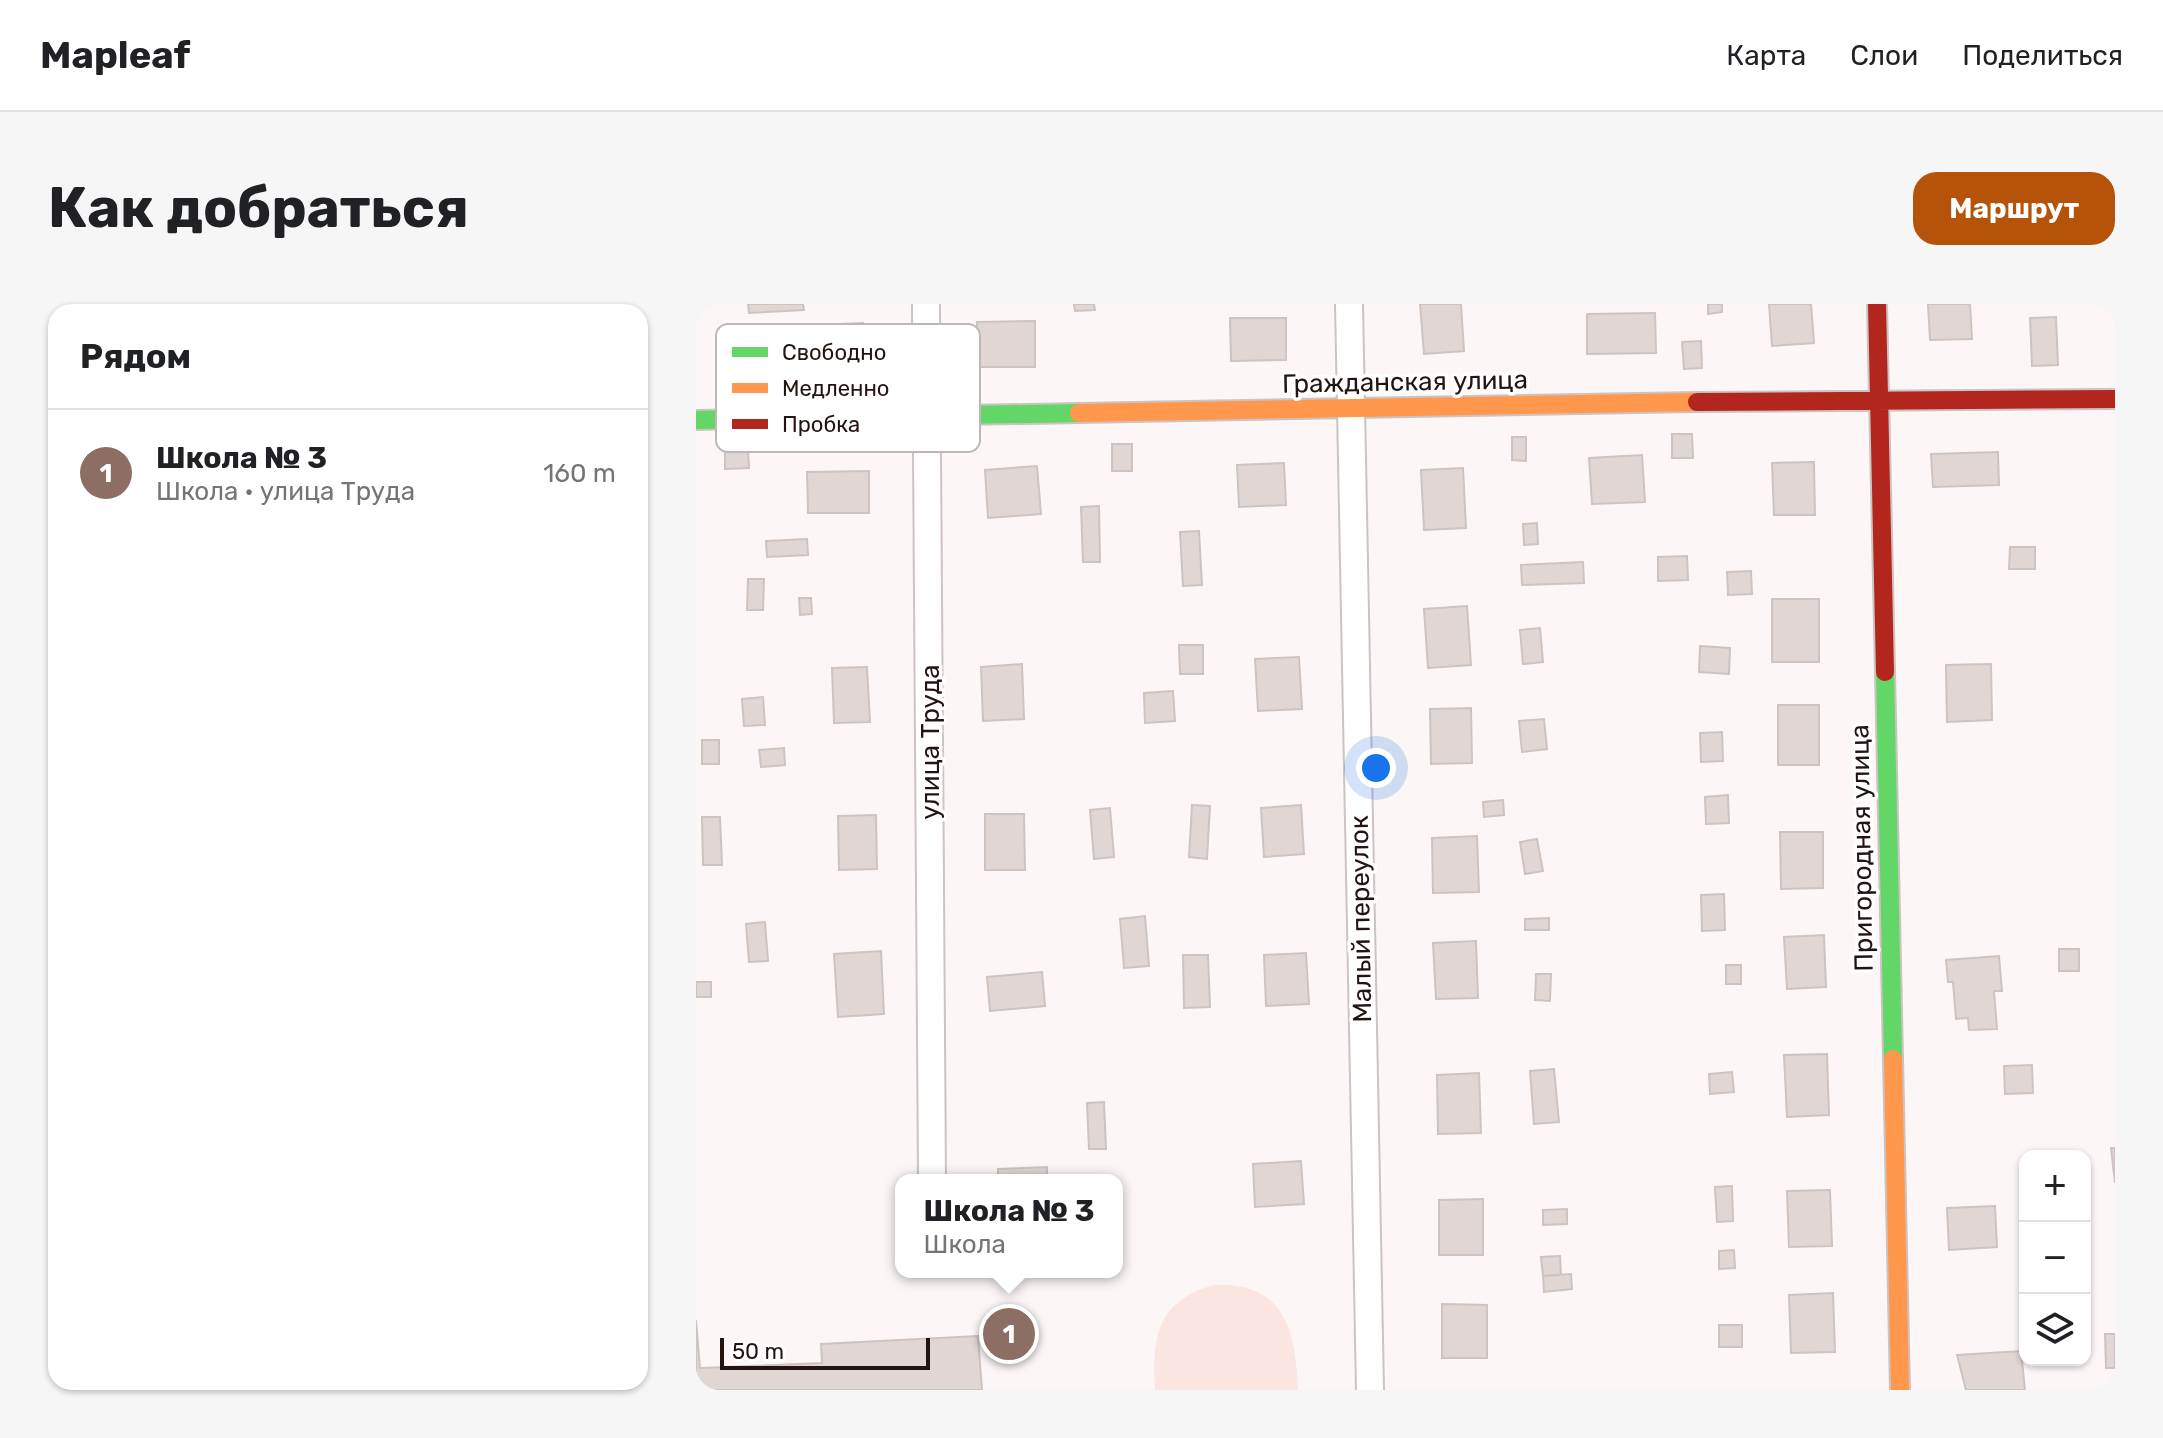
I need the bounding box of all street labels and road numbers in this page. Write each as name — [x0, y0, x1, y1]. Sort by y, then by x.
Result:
street label: Гражданская улица — [1282, 364, 1528, 400]
street label: улица Труда — [915, 664, 946, 820]
street label: Пригородная улица — [1844, 724, 1880, 972]
street label: Малый переулок — [1344, 815, 1378, 1023]

